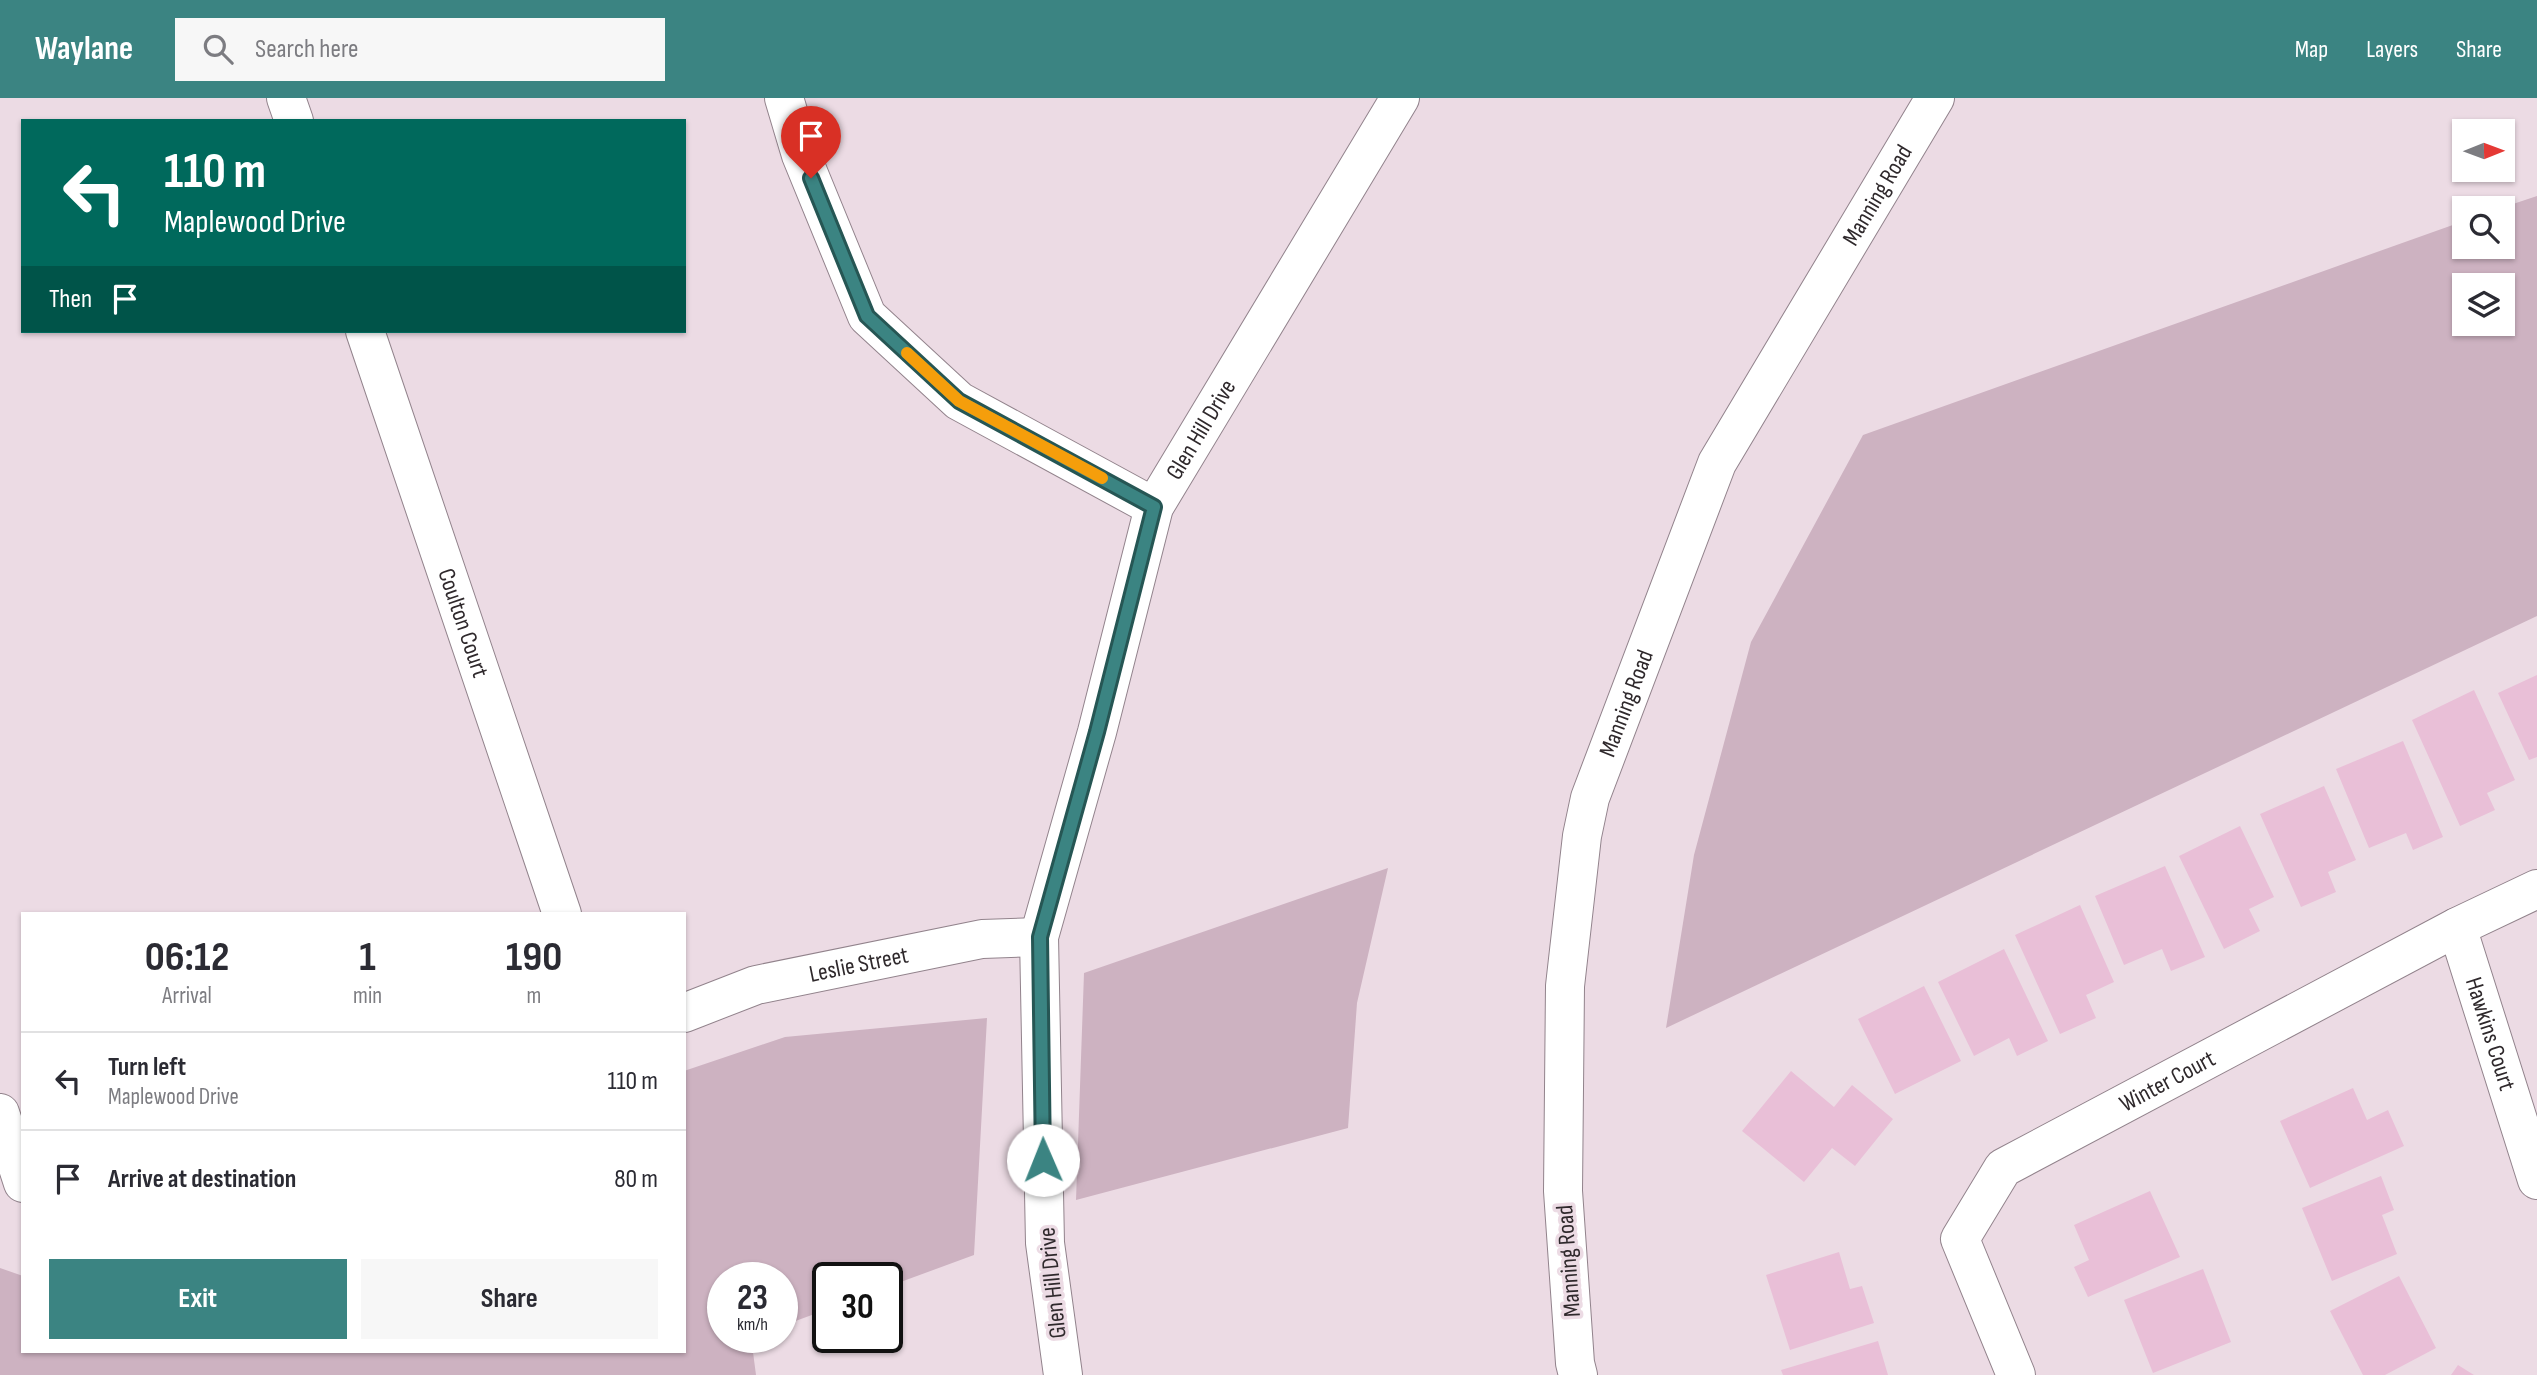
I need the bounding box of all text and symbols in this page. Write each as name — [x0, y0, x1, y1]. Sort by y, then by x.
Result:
search box — [175, 18, 665, 81]
text: Waylane — [35, 29, 133, 69]
icon: search — [199, 30, 237, 68]
text: Search here — [255, 34, 358, 65]
text: Map — [2295, 35, 2328, 64]
text: Layers — [2366, 35, 2418, 64]
text: Share — [2456, 35, 2502, 64]
pin — [781, 106, 841, 178]
icon: arrive — [792, 117, 830, 155]
north arrow — [2452, 119, 2515, 182]
map controls — [2452, 119, 2515, 336]
street label: Manning Road — [1836, 140, 1919, 251]
text: 110 m — [164, 143, 266, 202]
icon: left — [49, 147, 140, 238]
button: search — [2452, 196, 2515, 259]
text: Maplewood Drive — [164, 203, 346, 242]
button: layers — [2452, 273, 2515, 336]
icon: arrive — [106, 280, 144, 318]
text: Then — [49, 284, 92, 315]
street label: Glen Hill Drive — [1160, 374, 1242, 485]
street label: Coulton Court — [431, 565, 495, 681]
street label: Manning Road — [1593, 646, 1660, 761]
text: 06:12 — [145, 932, 229, 983]
text: 1 — [359, 932, 376, 983]
text: 190 — [506, 932, 562, 983]
street label: Leslie Street — [807, 940, 911, 989]
street label: Hawkins Court — [2459, 974, 2522, 1094]
text: Arrival — [162, 982, 212, 1010]
text: min — [353, 982, 382, 1010]
text: m — [527, 982, 541, 1010]
street label: Winter Court — [2115, 1044, 2220, 1118]
text: Turn left — [108, 1052, 186, 1083]
icon: left — [49, 1062, 87, 1100]
text: 110 m — [607, 1066, 658, 1097]
text: Maplewood Drive — [108, 1083, 239, 1111]
position arrow — [1006, 1123, 1080, 1197]
icon: arrive — [49, 1160, 87, 1198]
text: Arrive at destination — [108, 1164, 296, 1195]
text: 80 m — [614, 1164, 658, 1195]
street label: Manning Road — [1550, 1204, 1587, 1318]
street label: Glen Hill Drive — [1032, 1226, 1073, 1340]
button: Exit — [49, 1259, 347, 1339]
button: Share — [361, 1259, 658, 1339]
speed limit sign: 30 — [812, 1262, 903, 1353]
text: 23 — [737, 1277, 768, 1320]
text: km/h — [737, 1314, 768, 1335]

